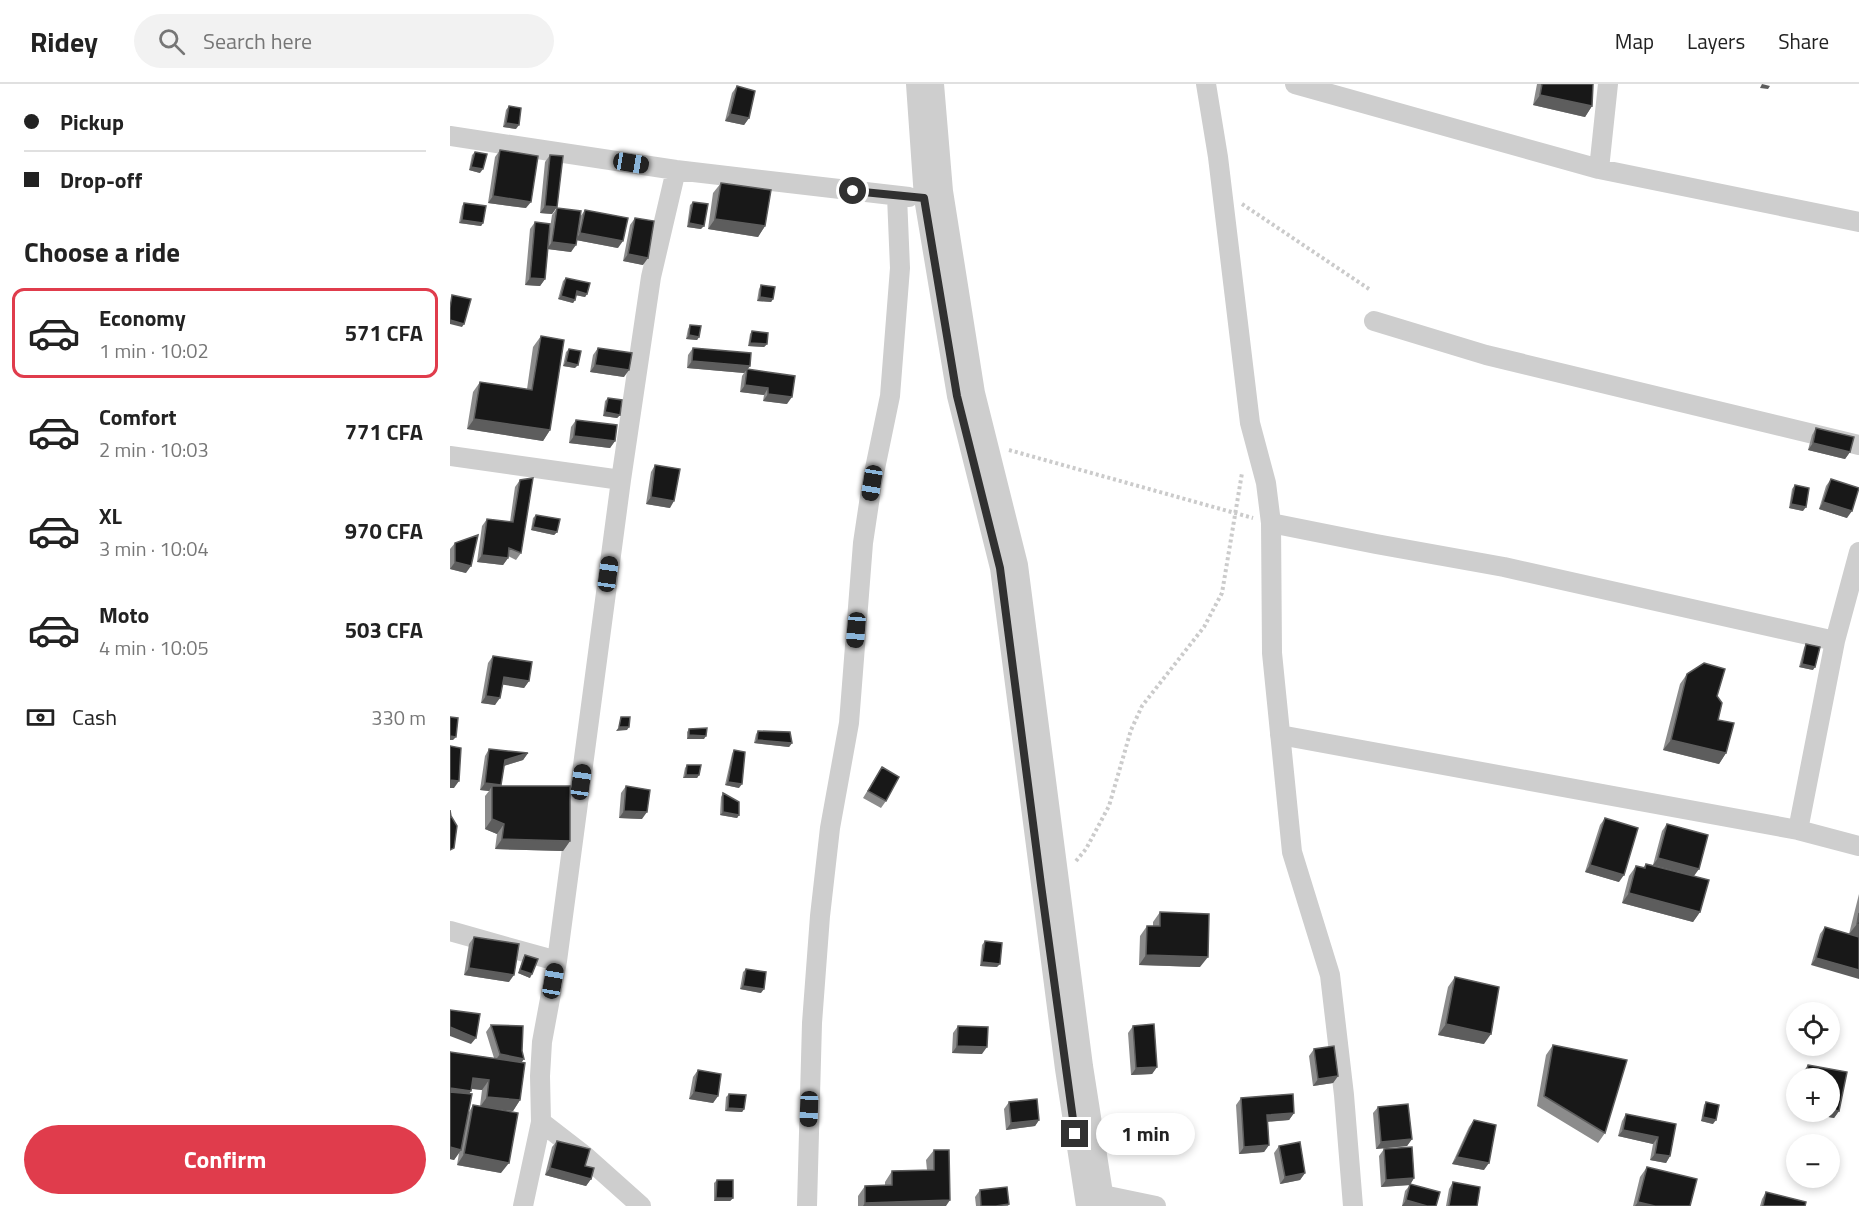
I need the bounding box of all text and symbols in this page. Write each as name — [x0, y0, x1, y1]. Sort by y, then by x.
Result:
search box — [134, 14, 554, 68]
text: Ridey — [30, 20, 98, 63]
text: Search here — [203, 24, 312, 58]
icon: search — [155, 25, 188, 58]
text: Map — [1615, 25, 1654, 57]
text: Layers — [1687, 25, 1745, 57]
text: Share — [1778, 25, 1829, 57]
text: Pickup — [60, 105, 124, 139]
car — [612, 151, 650, 175]
text: Drop-off — [60, 163, 142, 197]
route start — [839, 177, 866, 204]
text: Choose a ride — [24, 231, 180, 272]
text: Economy — [99, 301, 186, 335]
icon: car — [27, 306, 81, 360]
text: 571 CFA — [345, 316, 423, 350]
text: 1 min · 10:02 — [99, 335, 209, 366]
text: Comfort — [99, 400, 177, 434]
icon: car — [27, 405, 81, 459]
text: 771 CFA — [345, 415, 423, 449]
text: 2 min · 10:03 — [99, 434, 209, 465]
car — [860, 464, 884, 502]
text: XL — [99, 499, 122, 533]
icon: car — [27, 504, 81, 558]
text: 970 CFA — [345, 514, 423, 548]
text: 3 min · 10:04 — [99, 533, 209, 564]
car — [597, 555, 619, 593]
text: Moto — [99, 598, 149, 632]
icon: car — [27, 603, 81, 657]
car — [845, 611, 867, 649]
text: 503 CFA — [345, 613, 423, 647]
text: 4 min · 10:05 — [99, 632, 209, 663]
text: Cash — [72, 700, 117, 734]
icon: cash — [24, 701, 57, 734]
text: 330 m — [371, 702, 426, 733]
car — [570, 763, 592, 801]
car — [541, 962, 565, 1000]
map controls — [1786, 1002, 1840, 1188]
button: locate — [1786, 1002, 1840, 1056]
button: + — [1786, 1068, 1840, 1122]
car — [799, 1091, 819, 1127]
callout: 1 min — [1096, 1113, 1195, 1155]
text: 1 min — [1121, 1118, 1170, 1149]
route end — [1061, 1120, 1088, 1147]
button: Confirm — [24, 1125, 426, 1194]
button: − — [1786, 1134, 1840, 1188]

